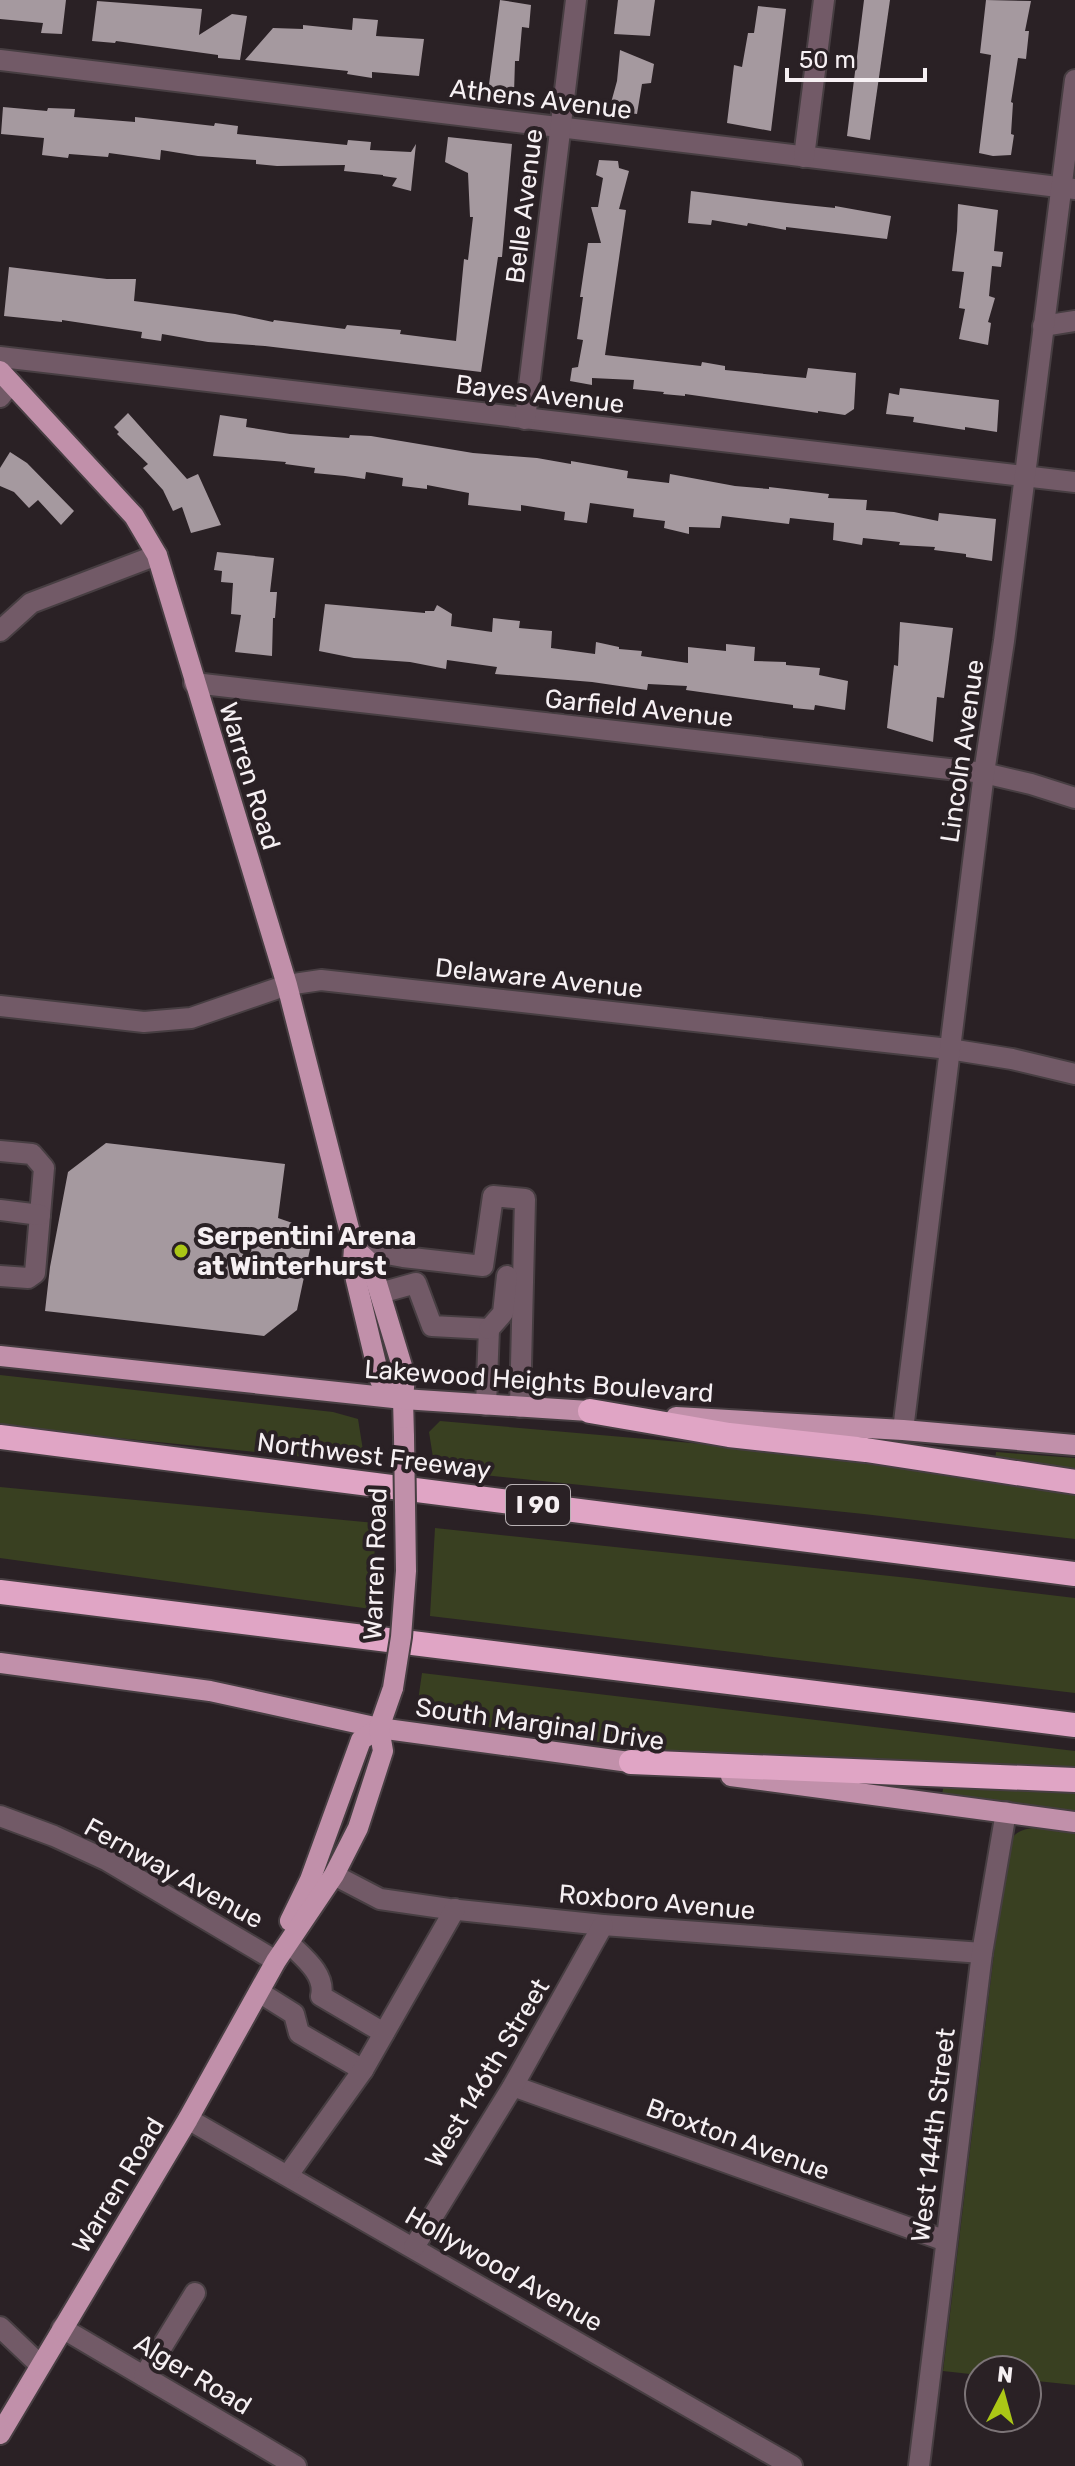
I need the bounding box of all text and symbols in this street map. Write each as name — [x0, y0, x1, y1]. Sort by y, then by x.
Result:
scale bar — [787, 32, 925, 82]
text: 50 m — [799, 46, 856, 74]
street label: Athens Avenue — [448, 73, 634, 126]
street label: Belle Avenue — [500, 127, 549, 285]
street label: Bayes Avenue — [454, 369, 626, 420]
street label: Lincoln Avenue — [934, 657, 991, 845]
street label: Garfield Avenue — [543, 683, 735, 734]
street label: Warren Road — [212, 699, 287, 854]
street label: Delaware Avenue — [433, 952, 644, 1005]
place label: Serpentini Arena at Winterhurst — [197, 1221, 416, 1282]
marker: Serpentini Arena at Winterhurst — [172, 1242, 190, 1260]
street label: Lakewood Heights Boulevard — [363, 1354, 715, 1409]
street label: Northwest Freeway — [255, 1427, 493, 1486]
road number: I 90 — [506, 1485, 570, 1525]
street label: Warren Road — [357, 1487, 394, 1641]
street label: South Marginal Drive — [414, 1692, 666, 1757]
street label: Fernway Avenue — [79, 1811, 269, 1935]
street label: Roxboro Avenue — [557, 1878, 757, 1927]
street label: West 146th Street — [419, 1973, 556, 2173]
street label: West 144th Street — [905, 2026, 962, 2244]
street label: Broxton Avenue — [642, 2092, 834, 2187]
street label: Warren Road — [66, 2112, 171, 2259]
street label: Hollywood Avenue — [399, 2200, 608, 2339]
street label: Alger Road — [129, 2327, 257, 2421]
north arrow — [963, 2354, 1043, 2434]
text: N — [996, 2360, 1014, 2389]

